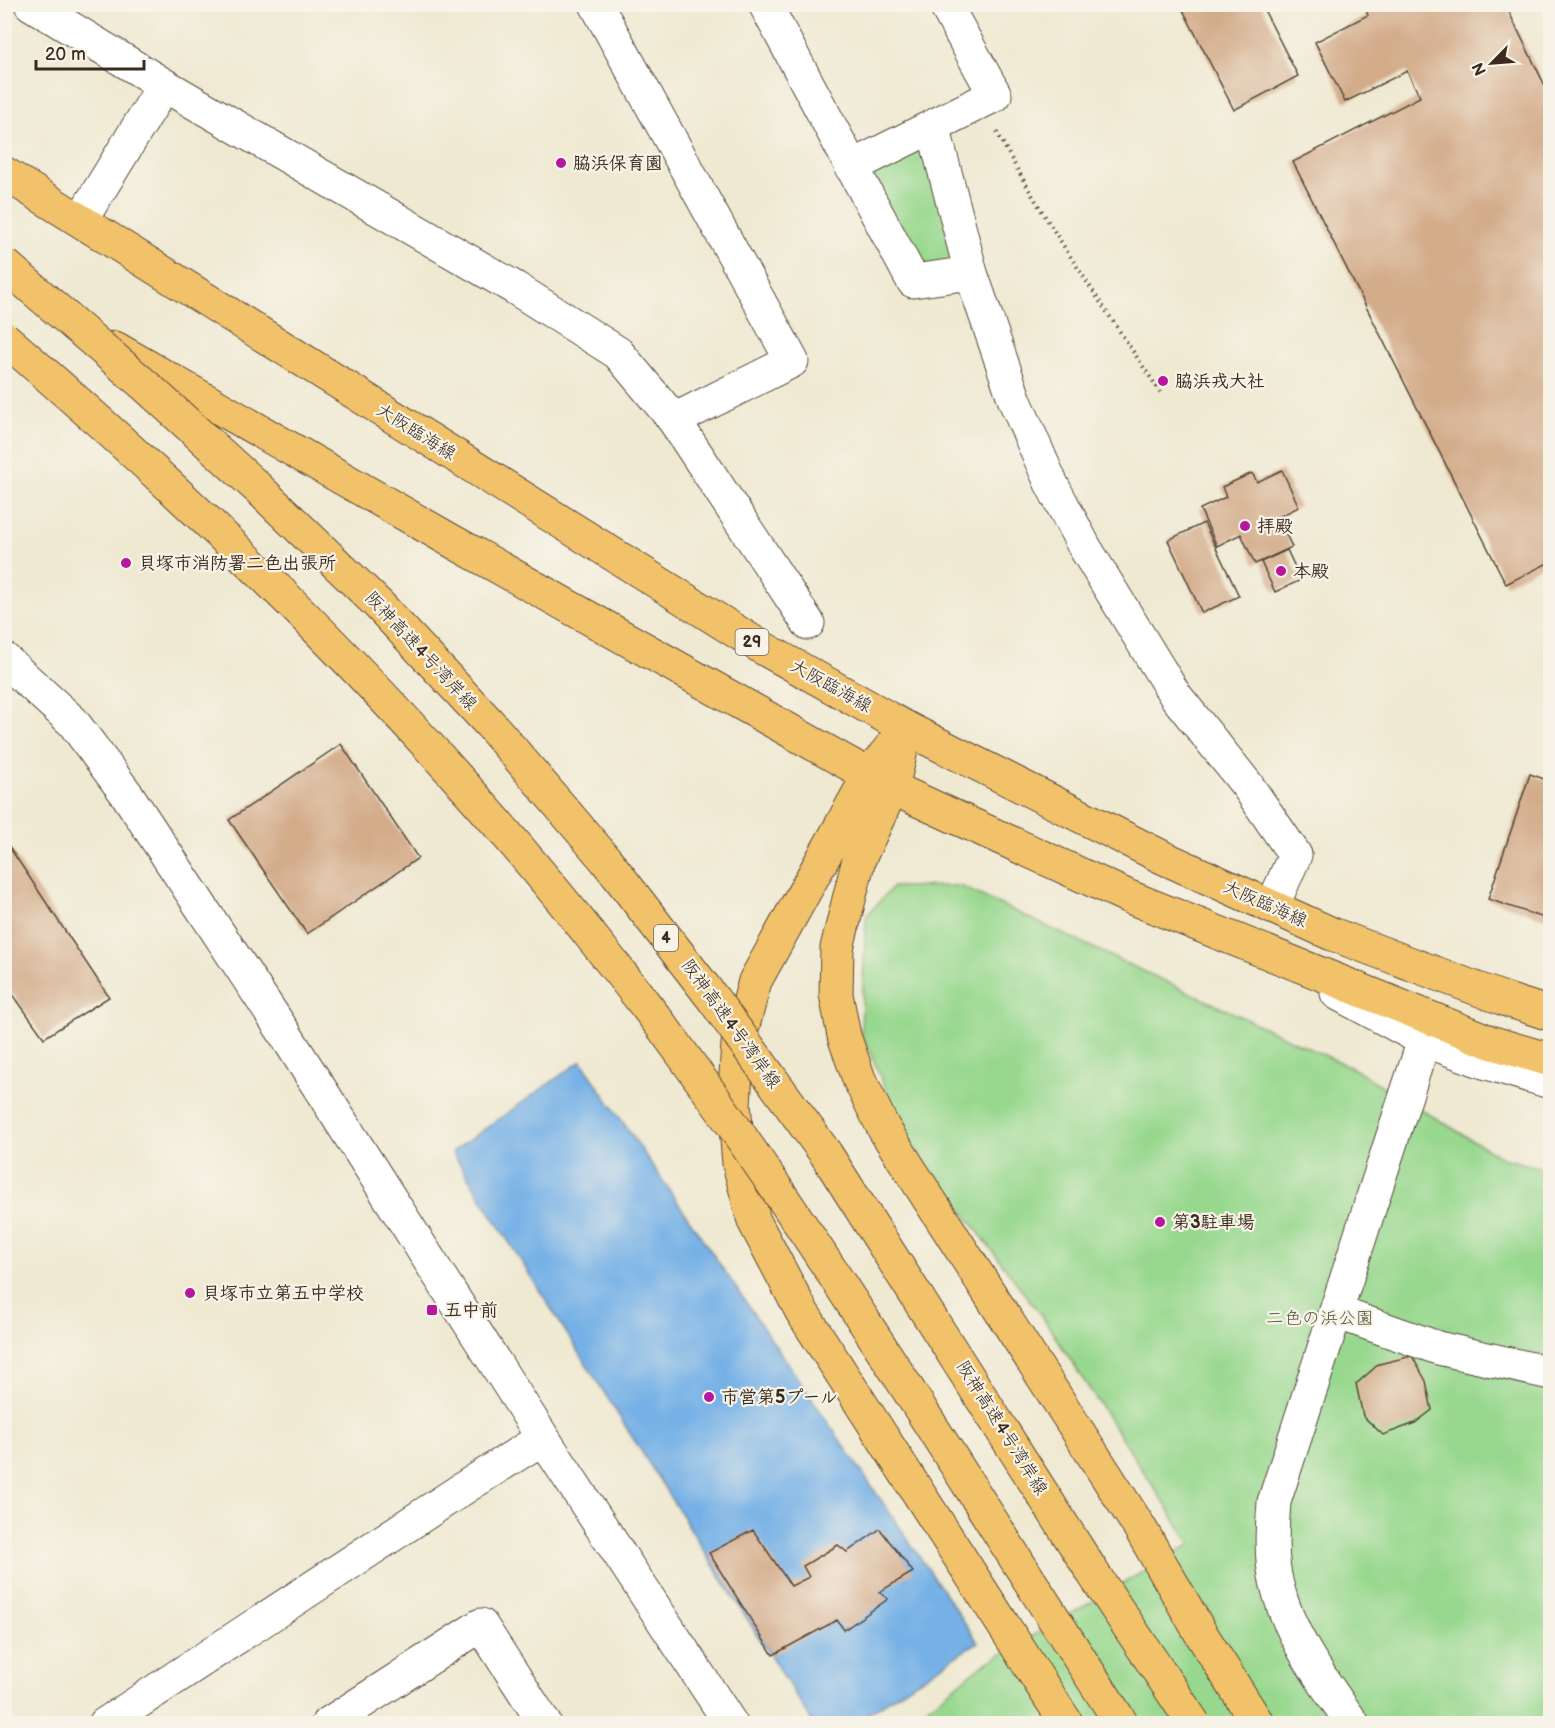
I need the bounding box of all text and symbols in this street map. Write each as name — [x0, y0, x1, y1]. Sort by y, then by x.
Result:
scale bar — [36, 33, 144, 71]
north arrow — [1462, 33, 1522, 93]
text: 20 m — [45, 44, 86, 65]
text: N — [1469, 59, 1491, 78]
place label: 脇浜保育園 — [573, 153, 663, 174]
marker: 脇浜保育園 — [554, 156, 568, 170]
place label: 脇浜戎大社 — [1175, 371, 1265, 392]
marker: 脇浜戎大社 — [1156, 374, 1170, 388]
street label: 大阪臨海線 — [372, 399, 460, 465]
place label: 拝殿 — [1257, 516, 1293, 537]
marker: 拝殿 — [1238, 519, 1252, 533]
place label: 貝塚市消防署二色出張所 — [138, 553, 336, 574]
marker: 貝塚市消防署二色出張所 — [119, 556, 133, 570]
place label: 本殿 — [1293, 561, 1329, 582]
marker: 本殿 — [1274, 564, 1288, 578]
street label: 阪神高速4号湾岸線 — [360, 587, 482, 715]
road number: 29 — [736, 629, 768, 655]
street label: 大阪臨海線 — [787, 655, 875, 717]
street label: 大阪臨海線 — [1220, 876, 1310, 932]
road number: 4 — [654, 925, 678, 951]
street label: 阪神高速4号湾岸線 — [677, 955, 785, 1093]
place label: 第3駐車場 — [1172, 1212, 1255, 1233]
marker: 第3駐車場 — [1153, 1215, 1167, 1229]
place label: 貝塚市立第五中学校 — [202, 1283, 364, 1304]
marker: 貝塚市立第五中学校 — [183, 1286, 197, 1300]
place label: 五中前 — [444, 1300, 498, 1321]
marker: 五中前 — [425, 1303, 439, 1317]
park label: 二色の浜公園 — [1266, 1308, 1374, 1329]
street label: 阪神高速4号湾岸線 — [952, 1357, 1052, 1499]
place label: 市営第5プール — [721, 1387, 838, 1408]
marker: 市営第5プール — [702, 1390, 716, 1404]

